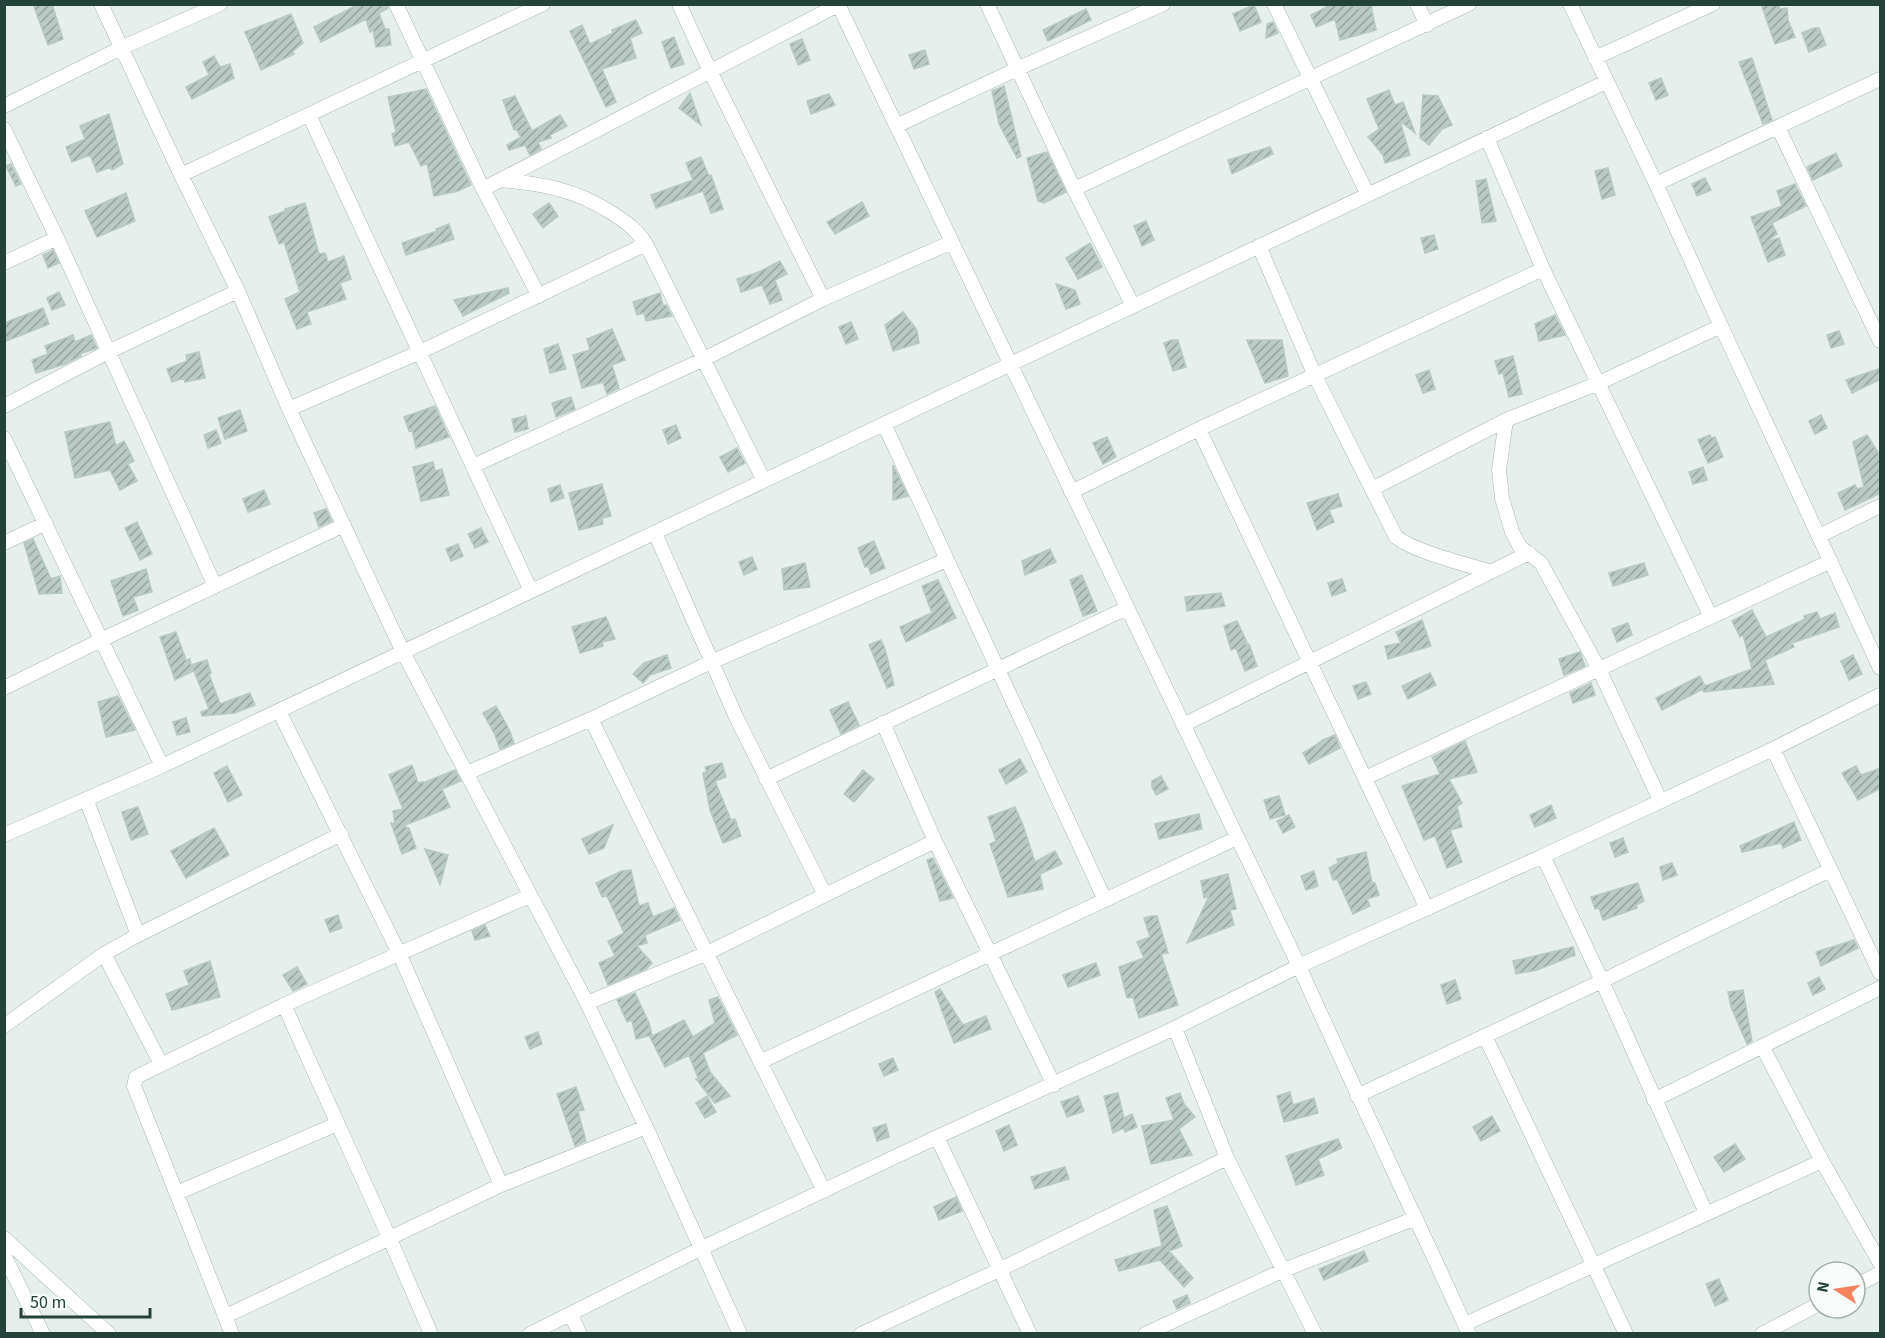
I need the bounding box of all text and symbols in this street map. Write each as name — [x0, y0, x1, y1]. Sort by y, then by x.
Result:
north arrow — [1807, 1260, 1867, 1320]
text: N — [1811, 1280, 1835, 1295]
scale bar — [21, 1281, 150, 1319]
text: 50 m — [30, 1290, 66, 1315]

